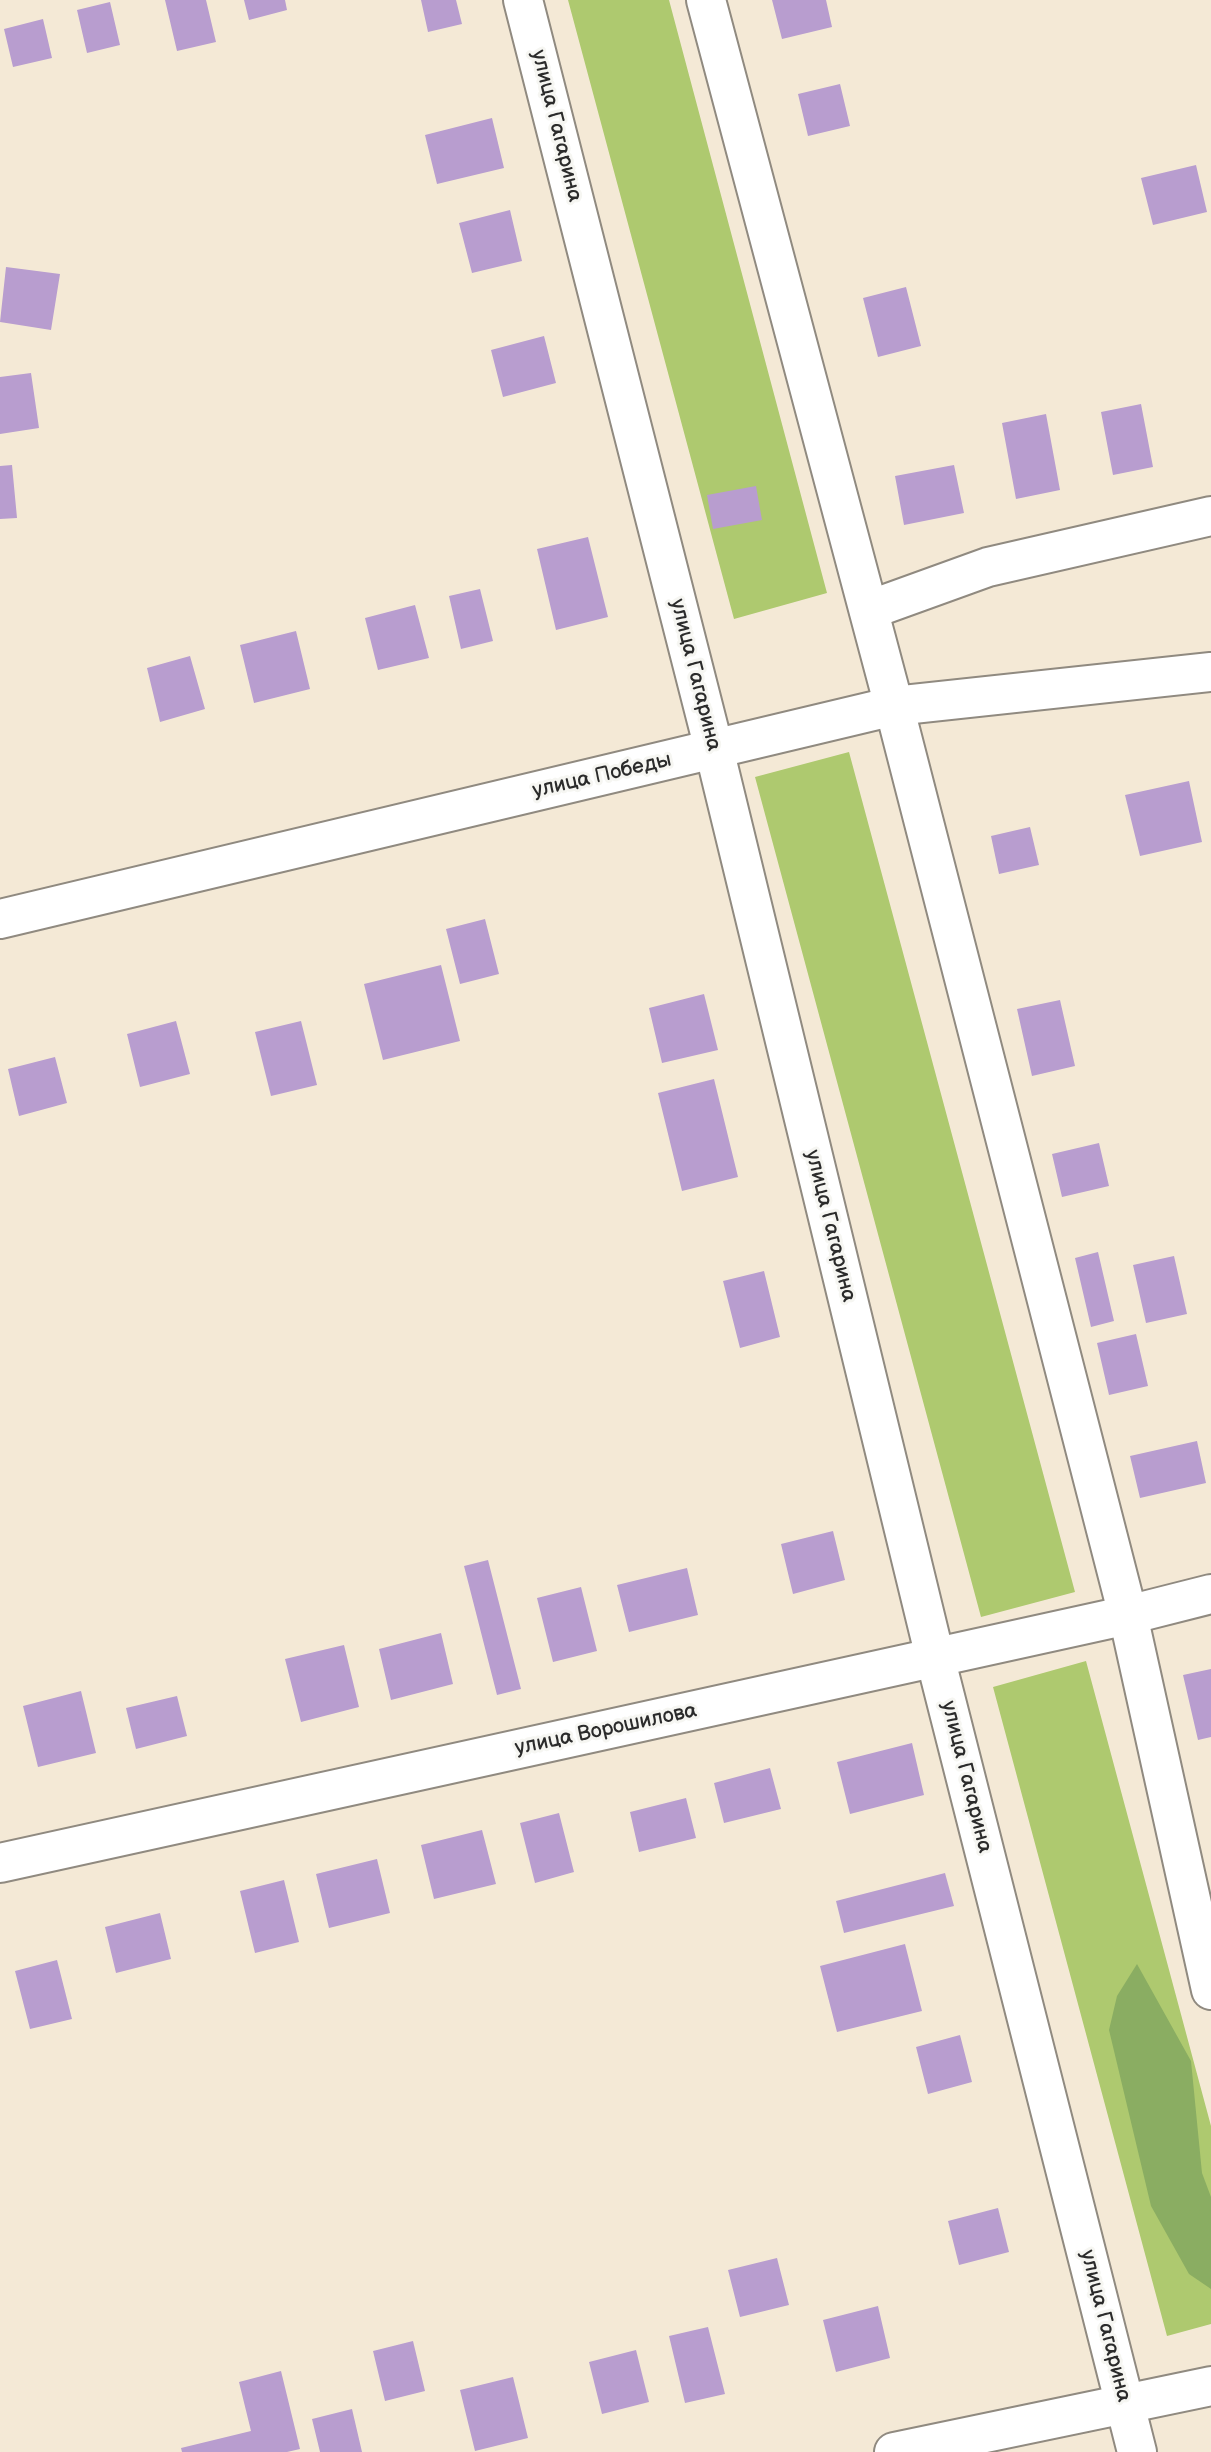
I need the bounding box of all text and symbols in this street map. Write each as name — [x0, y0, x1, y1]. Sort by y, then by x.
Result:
street label: улица Гагарина — [525, 47, 587, 205]
street label: улица Гагарина — [664, 596, 726, 754]
street label: улица Победы — [530, 748, 674, 804]
street label: улица Гагарина — [799, 1147, 861, 1305]
street label: улица Ворошилова — [513, 1698, 699, 1762]
street label: улица Гагарина — [935, 1698, 997, 1856]
street label: улица Гагарина — [1074, 2247, 1136, 2405]

